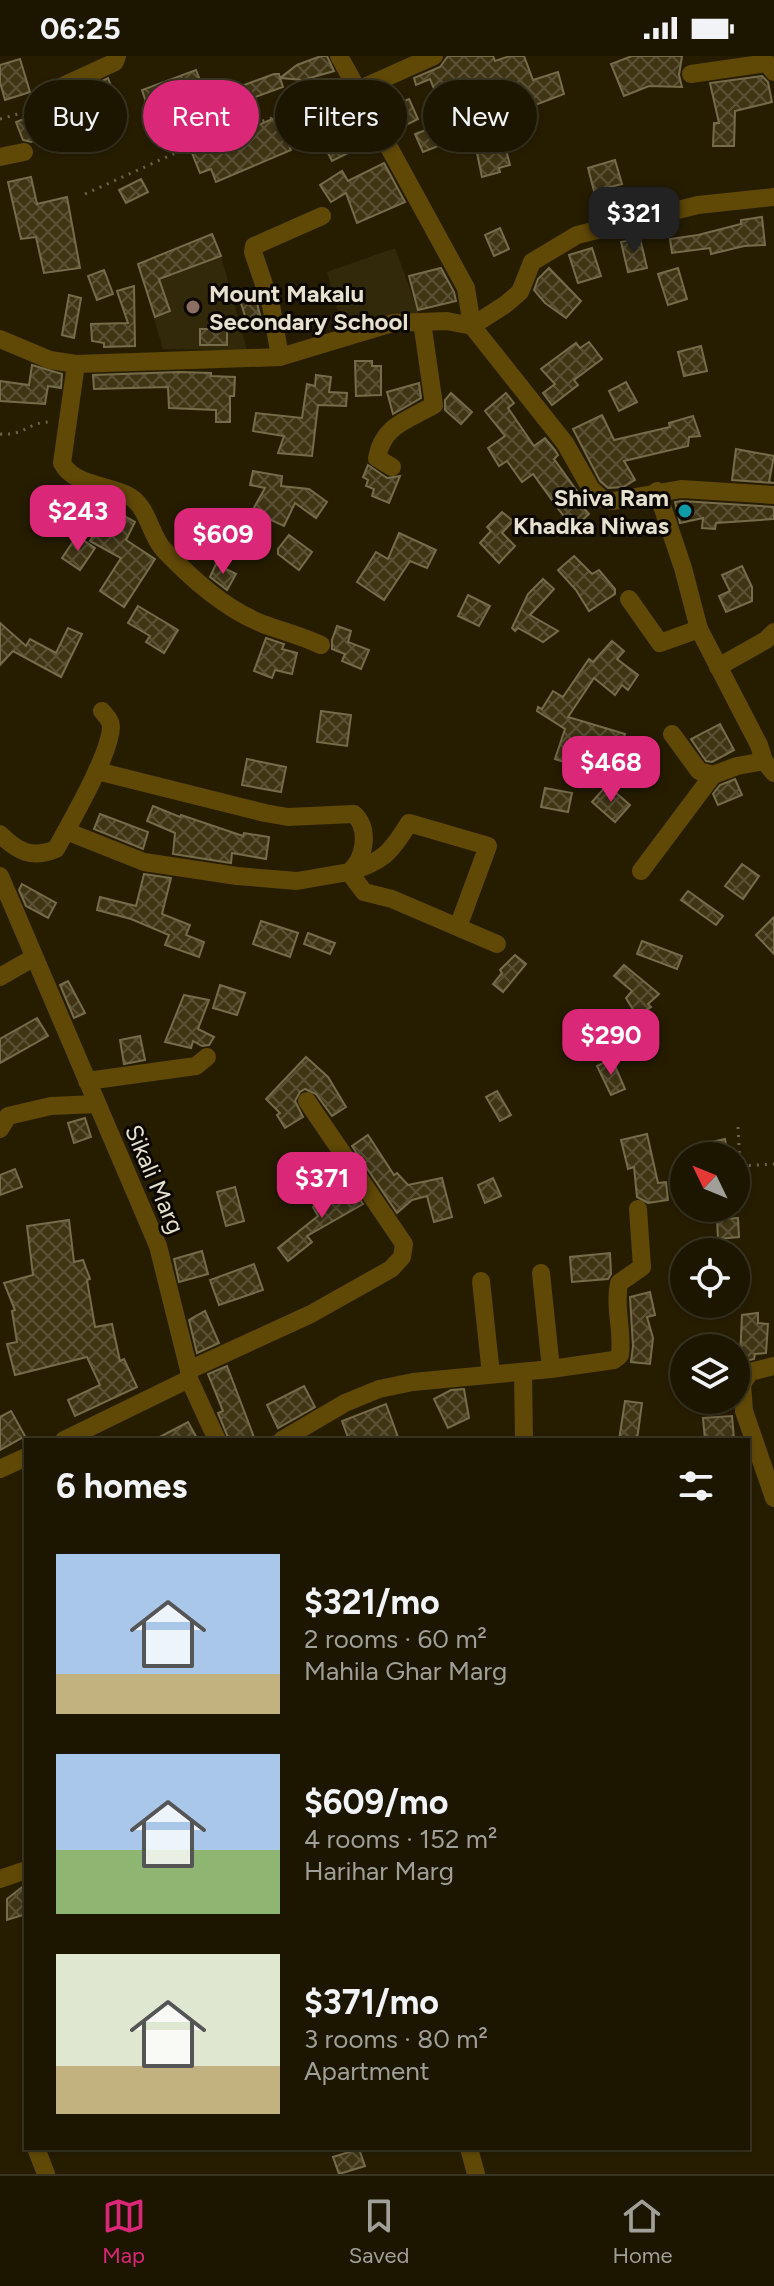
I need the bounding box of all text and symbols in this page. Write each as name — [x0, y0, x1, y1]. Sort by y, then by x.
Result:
text: 06:25 — [40, 10, 121, 47]
chip: Buy — [24, 80, 127, 152]
chip: Rent — [143, 80, 259, 152]
chip: Filters — [275, 80, 407, 152]
chip: New — [423, 80, 537, 152]
pin: $321 — [587, 187, 681, 255]
text: $321 — [607, 197, 661, 229]
place label: Mount Makalu Secondary School — [209, 279, 408, 336]
marker: Mount Makalu Secondary School — [184, 298, 202, 316]
place label: Shiva Ram Khadka Niwas — [513, 483, 669, 540]
pin: $243 — [31, 485, 125, 553]
text: $243 — [48, 495, 108, 527]
marker: Shiva Ram Khadka Niwas — [676, 502, 694, 520]
pin: $609 — [176, 508, 270, 576]
text: $609 — [192, 518, 254, 550]
pin: $468 — [564, 736, 658, 804]
text: $468 — [580, 746, 642, 778]
pin: $290 — [564, 1009, 658, 1077]
text: $290 — [580, 1019, 642, 1051]
street label: Sikali Marg — [119, 1120, 191, 1238]
north arrow — [670, 1142, 750, 1222]
map controls — [670, 1142, 750, 1414]
pin: $371 — [275, 1152, 369, 1220]
text: $371 — [295, 1162, 349, 1194]
button: locate — [670, 1238, 750, 1318]
button: layers — [670, 1334, 750, 1414]
icon: filters — [674, 1464, 718, 1508]
text: 6 homes — [56, 1466, 187, 1507]
text: $321/mo — [304, 1582, 440, 1623]
icon: home — [120, 1586, 216, 1682]
text: 2 rooms · 60 m² — [304, 1623, 487, 1655]
text: Mahila Ghar Marg — [304, 1655, 507, 1687]
text: $609/mo — [304, 1782, 448, 1823]
icon: home — [120, 1786, 216, 1882]
text: 4 rooms · 152 m² — [304, 1823, 497, 1855]
text: Harihar Marg — [304, 1855, 454, 1887]
text: $371/mo — [304, 1982, 439, 2023]
icon: home — [120, 1986, 216, 2082]
text: 3 rooms · 80 m² — [304, 2023, 488, 2055]
text: Apartment — [304, 2055, 430, 2087]
tab: Map — [102, 2194, 146, 2269]
tab: Saved — [349, 2194, 409, 2269]
tab: Home — [612, 2194, 672, 2269]

